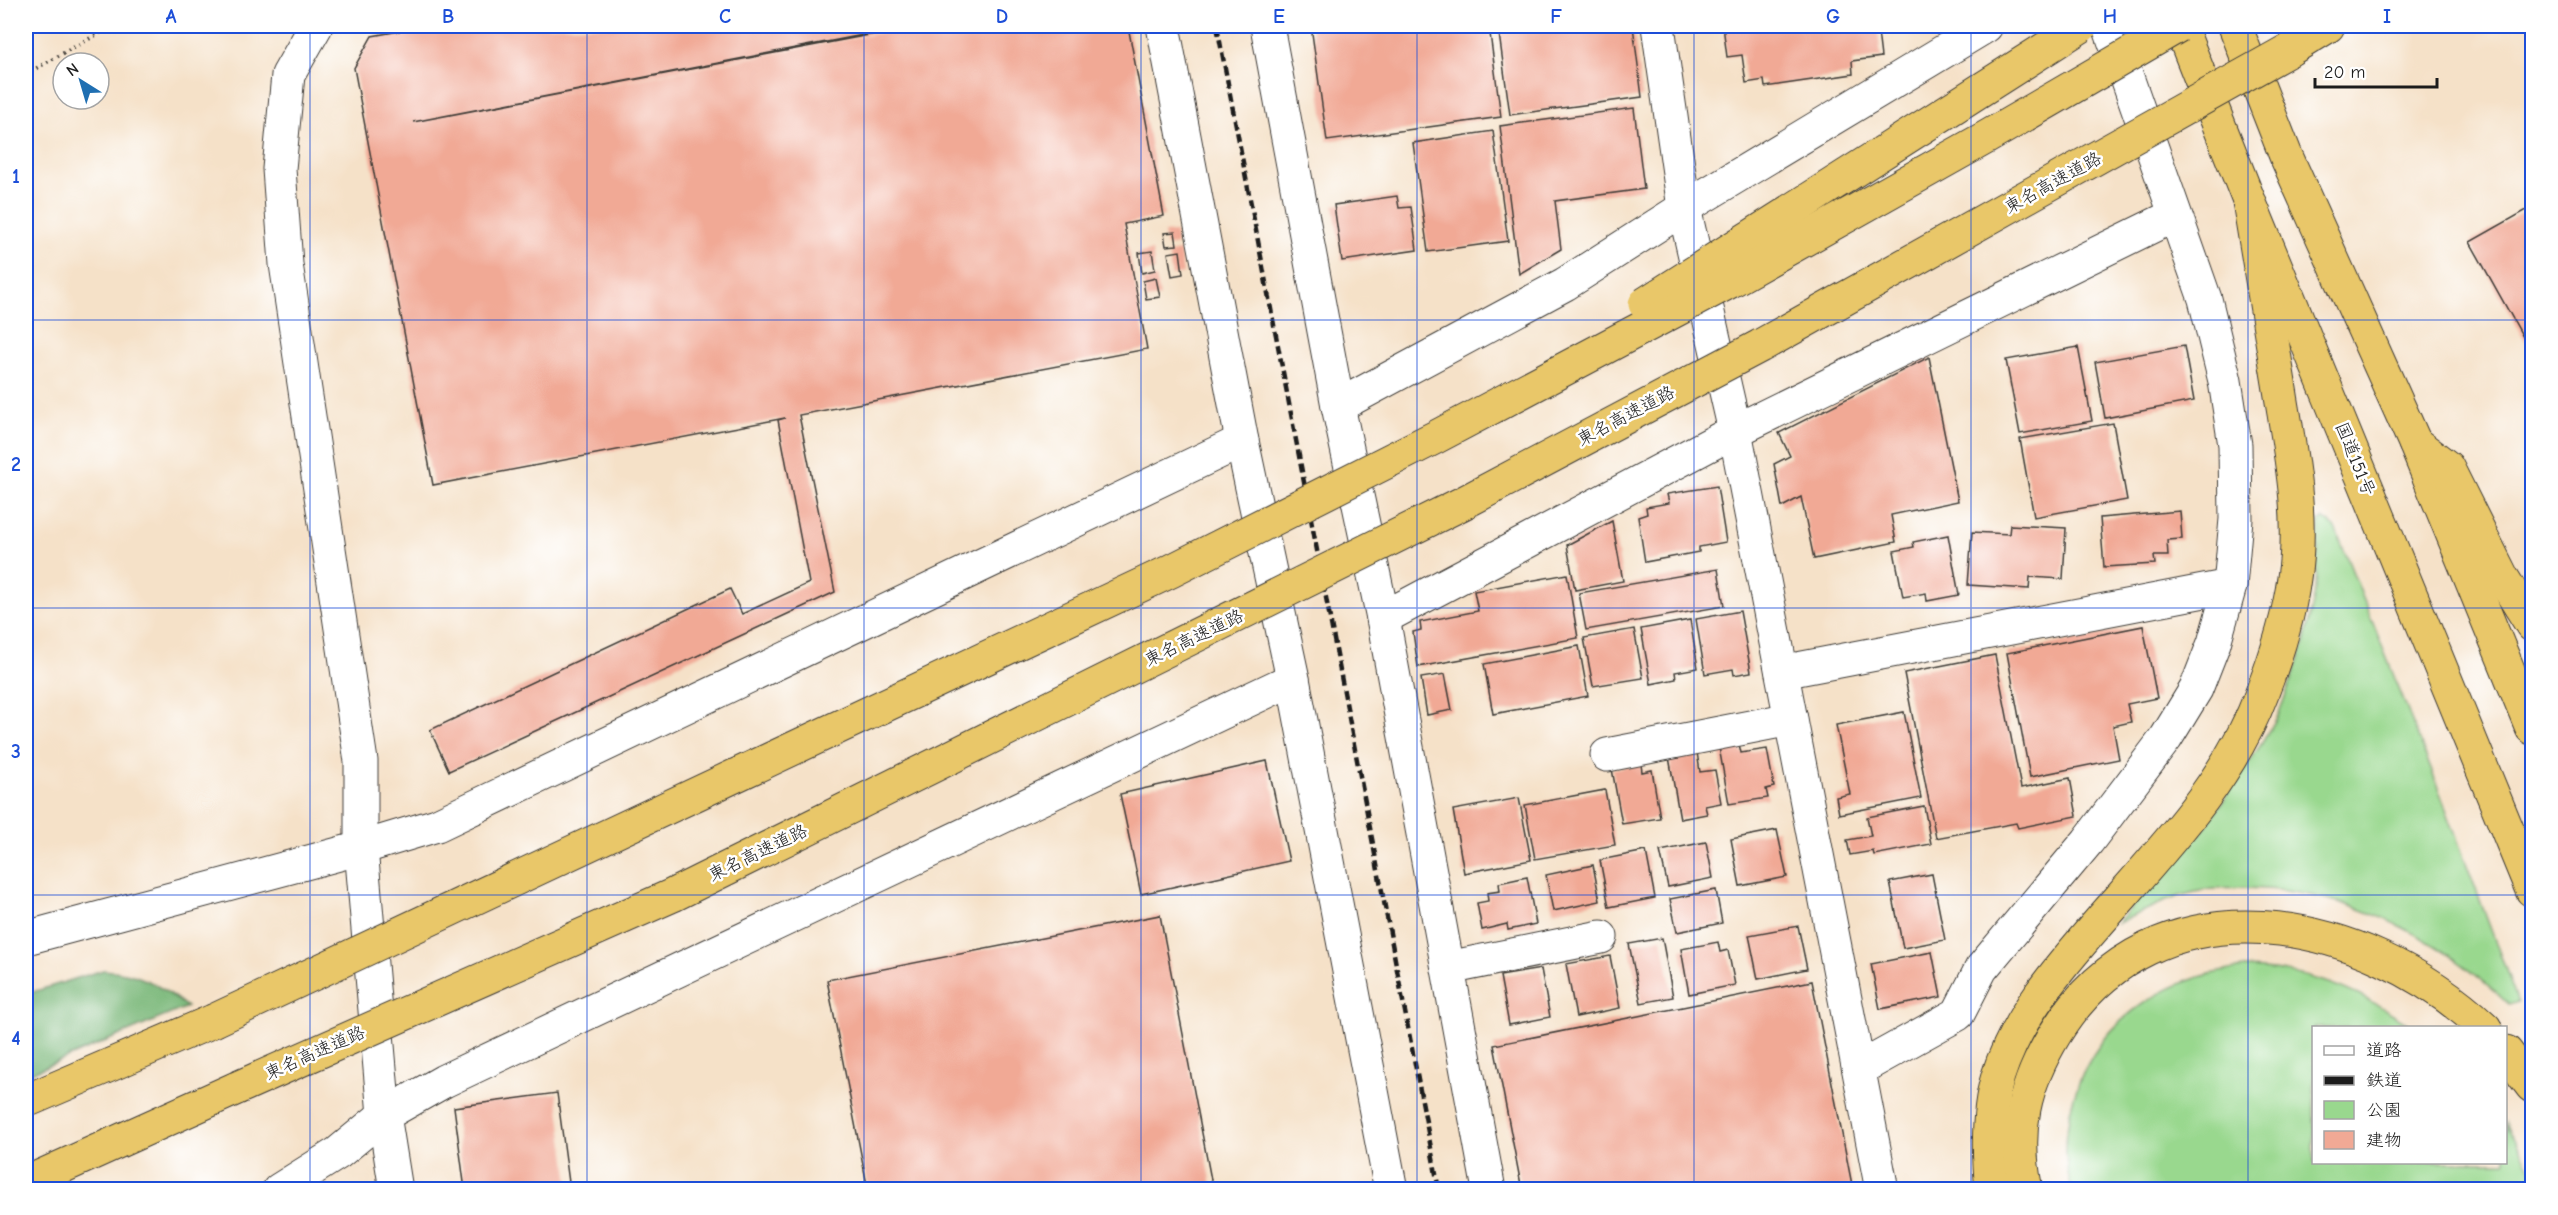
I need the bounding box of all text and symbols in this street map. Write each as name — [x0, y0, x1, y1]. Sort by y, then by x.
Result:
text: A — [165, 5, 177, 28]
text: B — [442, 5, 454, 28]
text: C — [719, 5, 731, 28]
text: D — [996, 5, 1008, 28]
text: E — [1273, 5, 1285, 28]
text: F — [1550, 5, 1562, 28]
text: G — [1826, 5, 1840, 28]
text: H — [2103, 5, 2117, 28]
text: I — [2383, 5, 2391, 28]
north arrow — [51, 51, 111, 111]
scale bar — [2315, 51, 2436, 89]
text: N — [63, 59, 82, 80]
text: 20 m — [2324, 62, 2365, 83]
street label: 東名高速道路 — [2001, 148, 2105, 218]
text: 1 — [12, 165, 20, 188]
street label: 東名高速道路 — [1573, 381, 1679, 451]
street label: 国道151号 — [2331, 419, 2379, 499]
text: 2 — [11, 453, 21, 476]
street label: 東名高速道路 — [1141, 605, 1247, 671]
text: 3 — [11, 740, 21, 763]
street label: 東名高速道路 — [705, 820, 811, 886]
street label: 東名高速道路 — [261, 1021, 369, 1085]
legend — [2312, 1026, 2507, 1164]
text: 4 — [11, 1027, 21, 1050]
text: 道路 — [2366, 1040, 2402, 1061]
text: 鉄道 — [2366, 1070, 2402, 1091]
text: 公園 — [2366, 1100, 2402, 1121]
text: 建物 — [2366, 1130, 2402, 1151]

